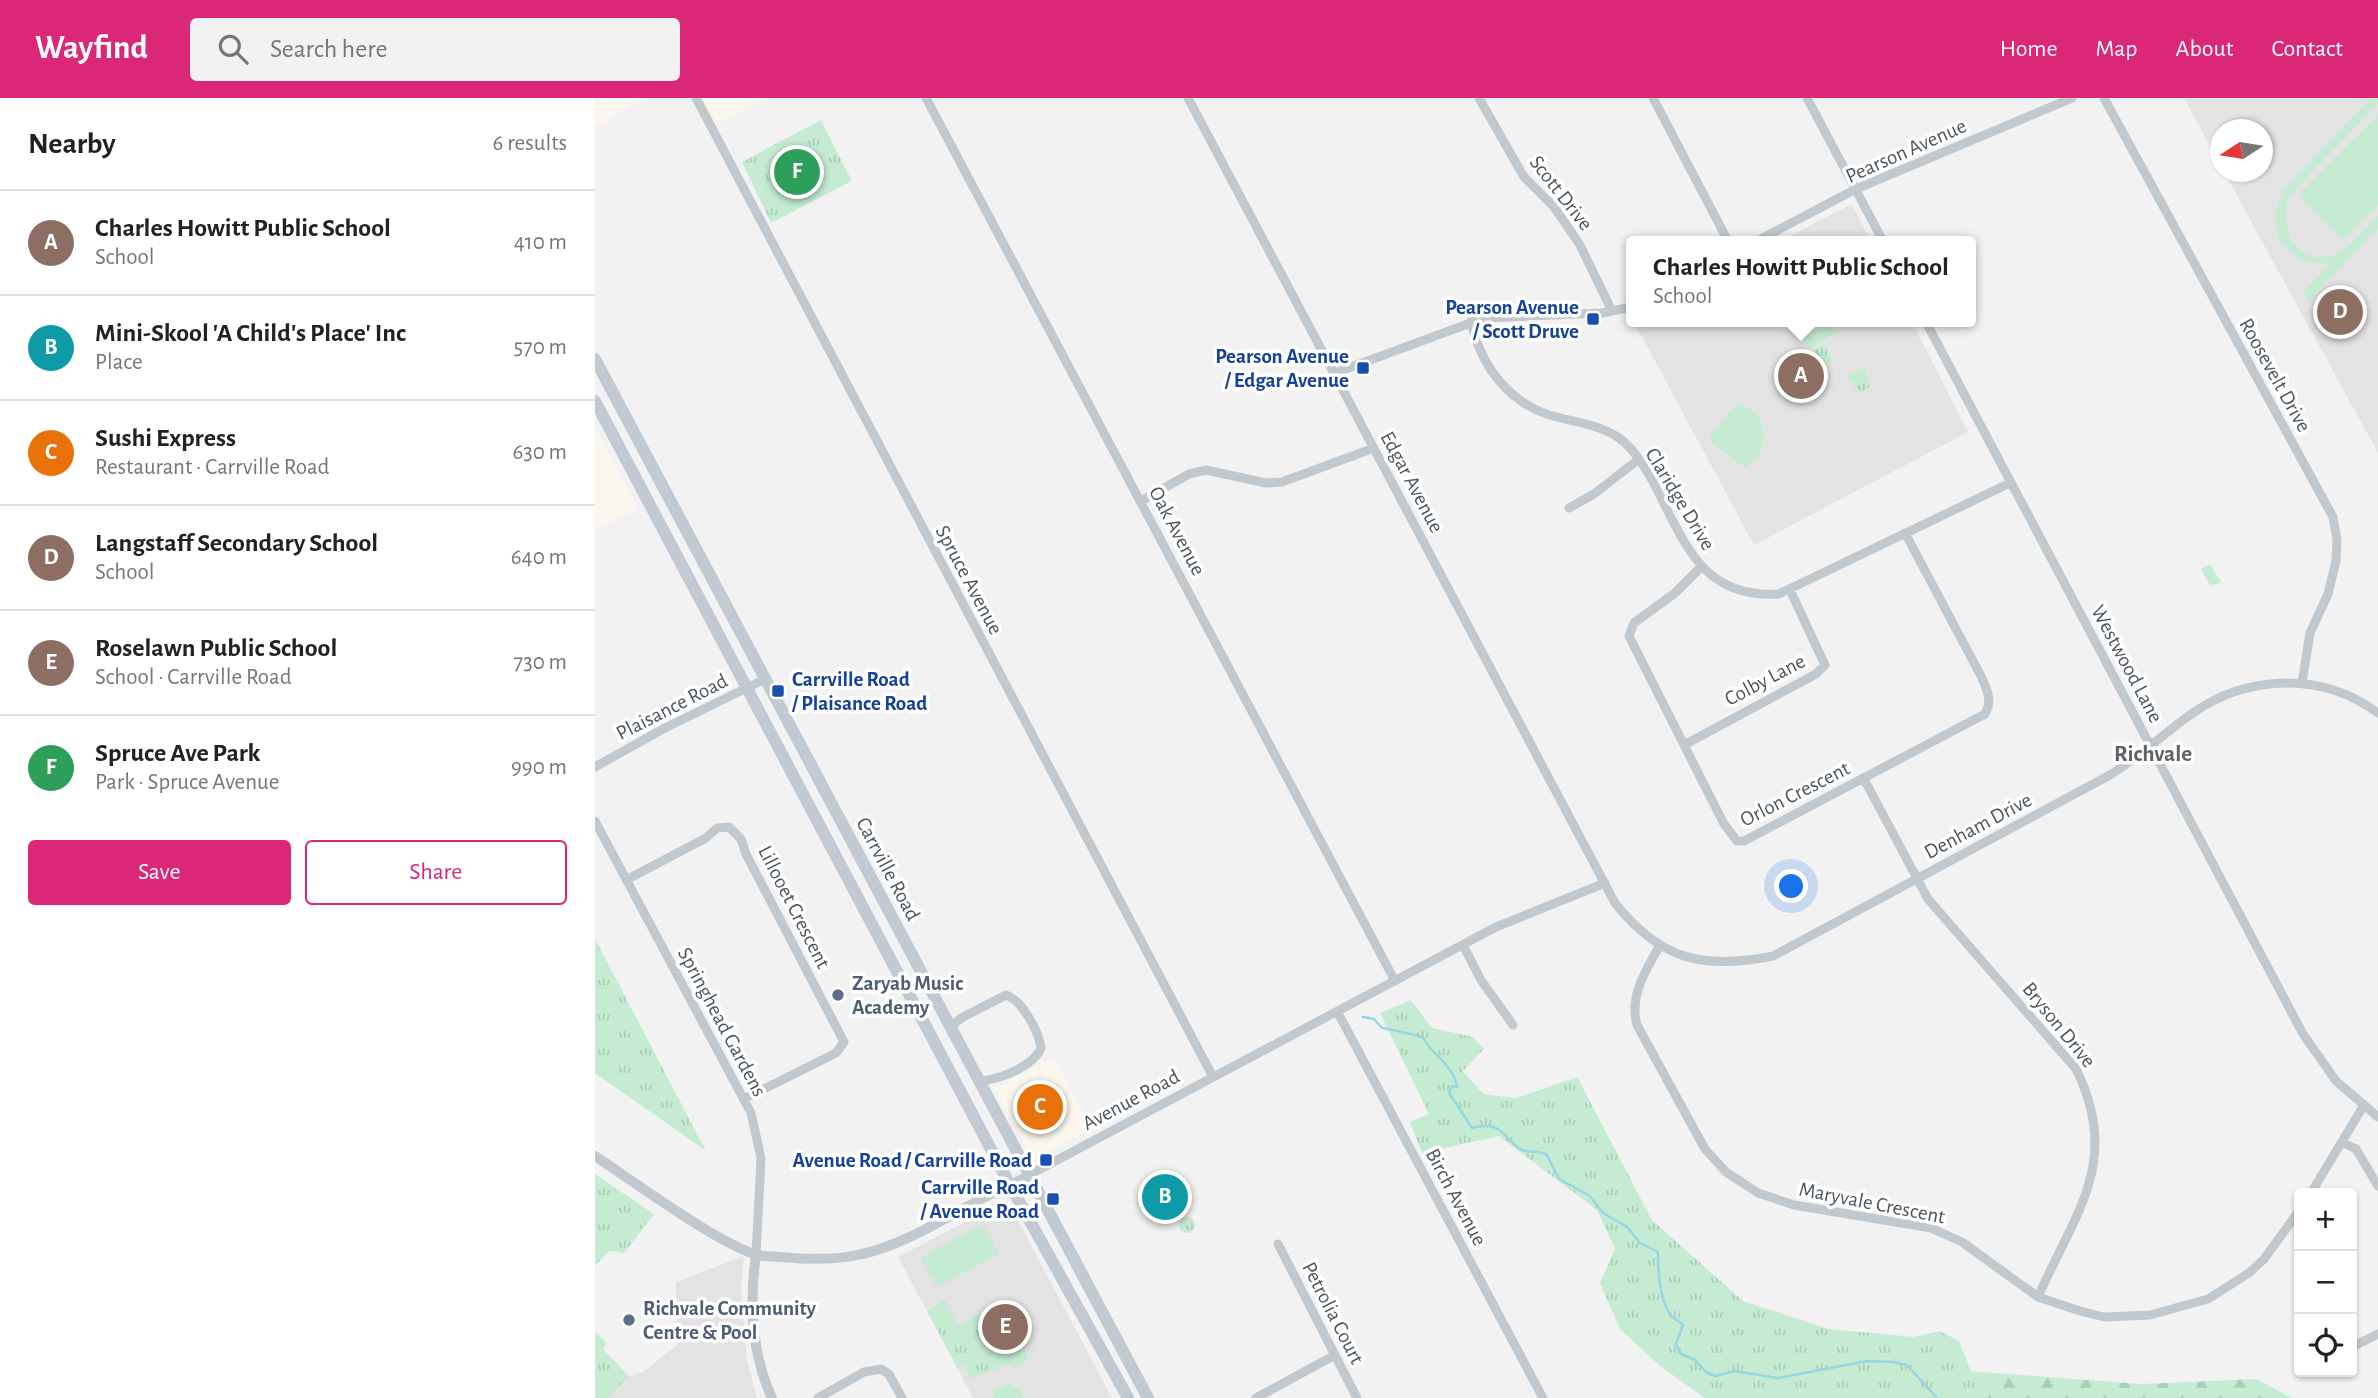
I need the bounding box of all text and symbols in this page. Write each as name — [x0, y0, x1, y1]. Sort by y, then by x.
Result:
search box — [190, 18, 680, 81]
icon: search — [214, 30, 252, 68]
text: Wayfind — [35, 32, 148, 65]
text: Search here — [270, 36, 387, 62]
text: Home — [2000, 37, 2058, 61]
text: Map — [2096, 37, 2138, 61]
text: About — [2176, 37, 2233, 61]
text: Contact — [2271, 37, 2343, 61]
street label: Pearson Avenue — [1843, 115, 1969, 187]
north arrow — [2210, 119, 2273, 182]
text: Nearby — [28, 129, 116, 159]
text: 6 results — [493, 132, 567, 155]
pin: F — [774, 146, 820, 198]
street label: Scott Drive — [1526, 152, 1596, 234]
text: Charles Howitt Public School — [95, 215, 391, 241]
text: A — [44, 231, 58, 254]
text: 410 m — [514, 231, 567, 254]
popup — [1626, 236, 1976, 327]
text: School — [95, 246, 154, 269]
text: Charles Howitt Public School — [1653, 254, 1949, 280]
text: School — [1653, 285, 1713, 308]
pin: D — [2317, 286, 2363, 338]
place label: Pearson Avenue / Scott Druve — [1445, 297, 1579, 342]
marker: Pearson Avenue / Scott Druve — [1585, 311, 1601, 327]
street label: Roosevelt Drive — [2235, 315, 2315, 435]
text: Mini-Skool 'A Child's Place' Inc — [95, 320, 406, 346]
text: B — [44, 336, 58, 359]
text: 570 m — [513, 336, 567, 359]
place label: Pearson Avenue / Edgar Avenue — [1215, 346, 1349, 391]
pin: A — [1778, 350, 1824, 402]
text: Place — [95, 351, 143, 374]
marker: Pearson Avenue / Edgar Avenue — [1355, 360, 1371, 376]
text: Sushi Express — [95, 425, 236, 451]
street label: Edgar Avenue — [1377, 428, 1447, 536]
text: C — [45, 441, 57, 464]
text: 630 m — [512, 441, 567, 464]
street label: Claridge Drive — [1641, 444, 1719, 554]
text: Restaurant · Carrville Road — [95, 456, 329, 479]
street label: Oak Avenue — [1145, 483, 1209, 579]
street label: Spruce Avenue — [931, 522, 1007, 638]
text: Langstaff Secondary School — [95, 530, 378, 556]
text: D — [43, 546, 59, 569]
text: 640 m — [511, 546, 567, 569]
text: School — [95, 561, 154, 584]
street label: Westwood Lane — [2087, 602, 2167, 726]
text: Roselawn Public School — [95, 635, 337, 661]
street label: Colby Lane — [1721, 650, 1809, 710]
text: E — [45, 651, 57, 674]
text: 730 m — [514, 651, 567, 674]
text: School · Carrville Road — [95, 666, 292, 689]
place label: Carrville Road / Plaisance Road — [791, 669, 927, 714]
street label: Plaisance Road — [613, 670, 731, 744]
marker: Carrville Road / Plaisance Road — [770, 683, 786, 699]
text: Spruce Ave Park — [95, 740, 260, 766]
district label: Richvale — [2114, 743, 2192, 766]
text: F — [46, 756, 56, 779]
text: 990 m — [511, 756, 567, 779]
street label: Orlon Crescent — [1737, 757, 1853, 831]
text: Park · Spruce Avenue — [95, 771, 279, 794]
street label: Denham Drive — [1921, 789, 2035, 863]
street label: Carrville Road — [852, 814, 924, 924]
button: Save — [28, 840, 291, 905]
button: Share — [305, 840, 567, 905]
street label: Lillooet Crescent — [754, 842, 834, 972]
your location — [1774, 869, 1808, 903]
street label: Springhead Gardens — [674, 944, 770, 1100]
place label: Zaryab Music Academy — [852, 973, 963, 1018]
street label: Bryson Drive — [2018, 978, 2100, 1072]
marker: Zaryab Music Academy — [830, 987, 846, 1003]
street label: Avenue Road — [1079, 1066, 1183, 1134]
pin: C — [1017, 1081, 1063, 1133]
street label: Birch Avenue — [1422, 1145, 1490, 1249]
place label: Avenue Road / Carrville Road — [792, 1150, 1032, 1171]
marker: Avenue Road / Carrville Road — [1038, 1152, 1054, 1168]
pin: B — [1142, 1171, 1188, 1223]
place label: Carrville Road / Avenue Road — [919, 1177, 1039, 1222]
street label: Maryvale Crescent — [1797, 1179, 1947, 1228]
map controls — [2294, 1188, 2357, 1377]
button: + — [2294, 1188, 2357, 1251]
marker: Carrville Road / Avenue Road — [1045, 1191, 1061, 1207]
button: − — [2294, 1251, 2357, 1314]
street label: Petrolia Court — [1298, 1258, 1368, 1368]
place label: Richvale Community Centre & Pool — [643, 1298, 817, 1343]
pin: E — [982, 1301, 1028, 1353]
marker: Richvale Community Centre & Pool — [621, 1312, 637, 1328]
button: locate — [2294, 1314, 2357, 1377]

